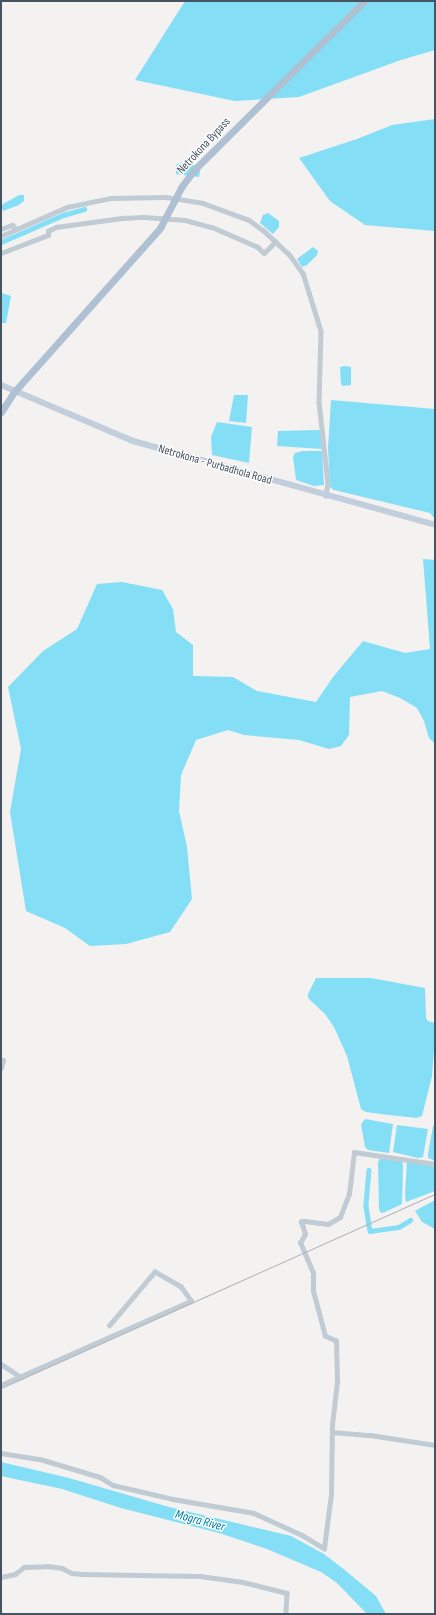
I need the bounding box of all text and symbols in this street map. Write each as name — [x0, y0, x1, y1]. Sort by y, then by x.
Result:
street label: Netrokona Bypass — [174, 115, 234, 177]
street label: Netrokona - Purbadhola Road — [157, 442, 273, 488]
water label: Mogra River — [174, 1507, 226, 1535]

